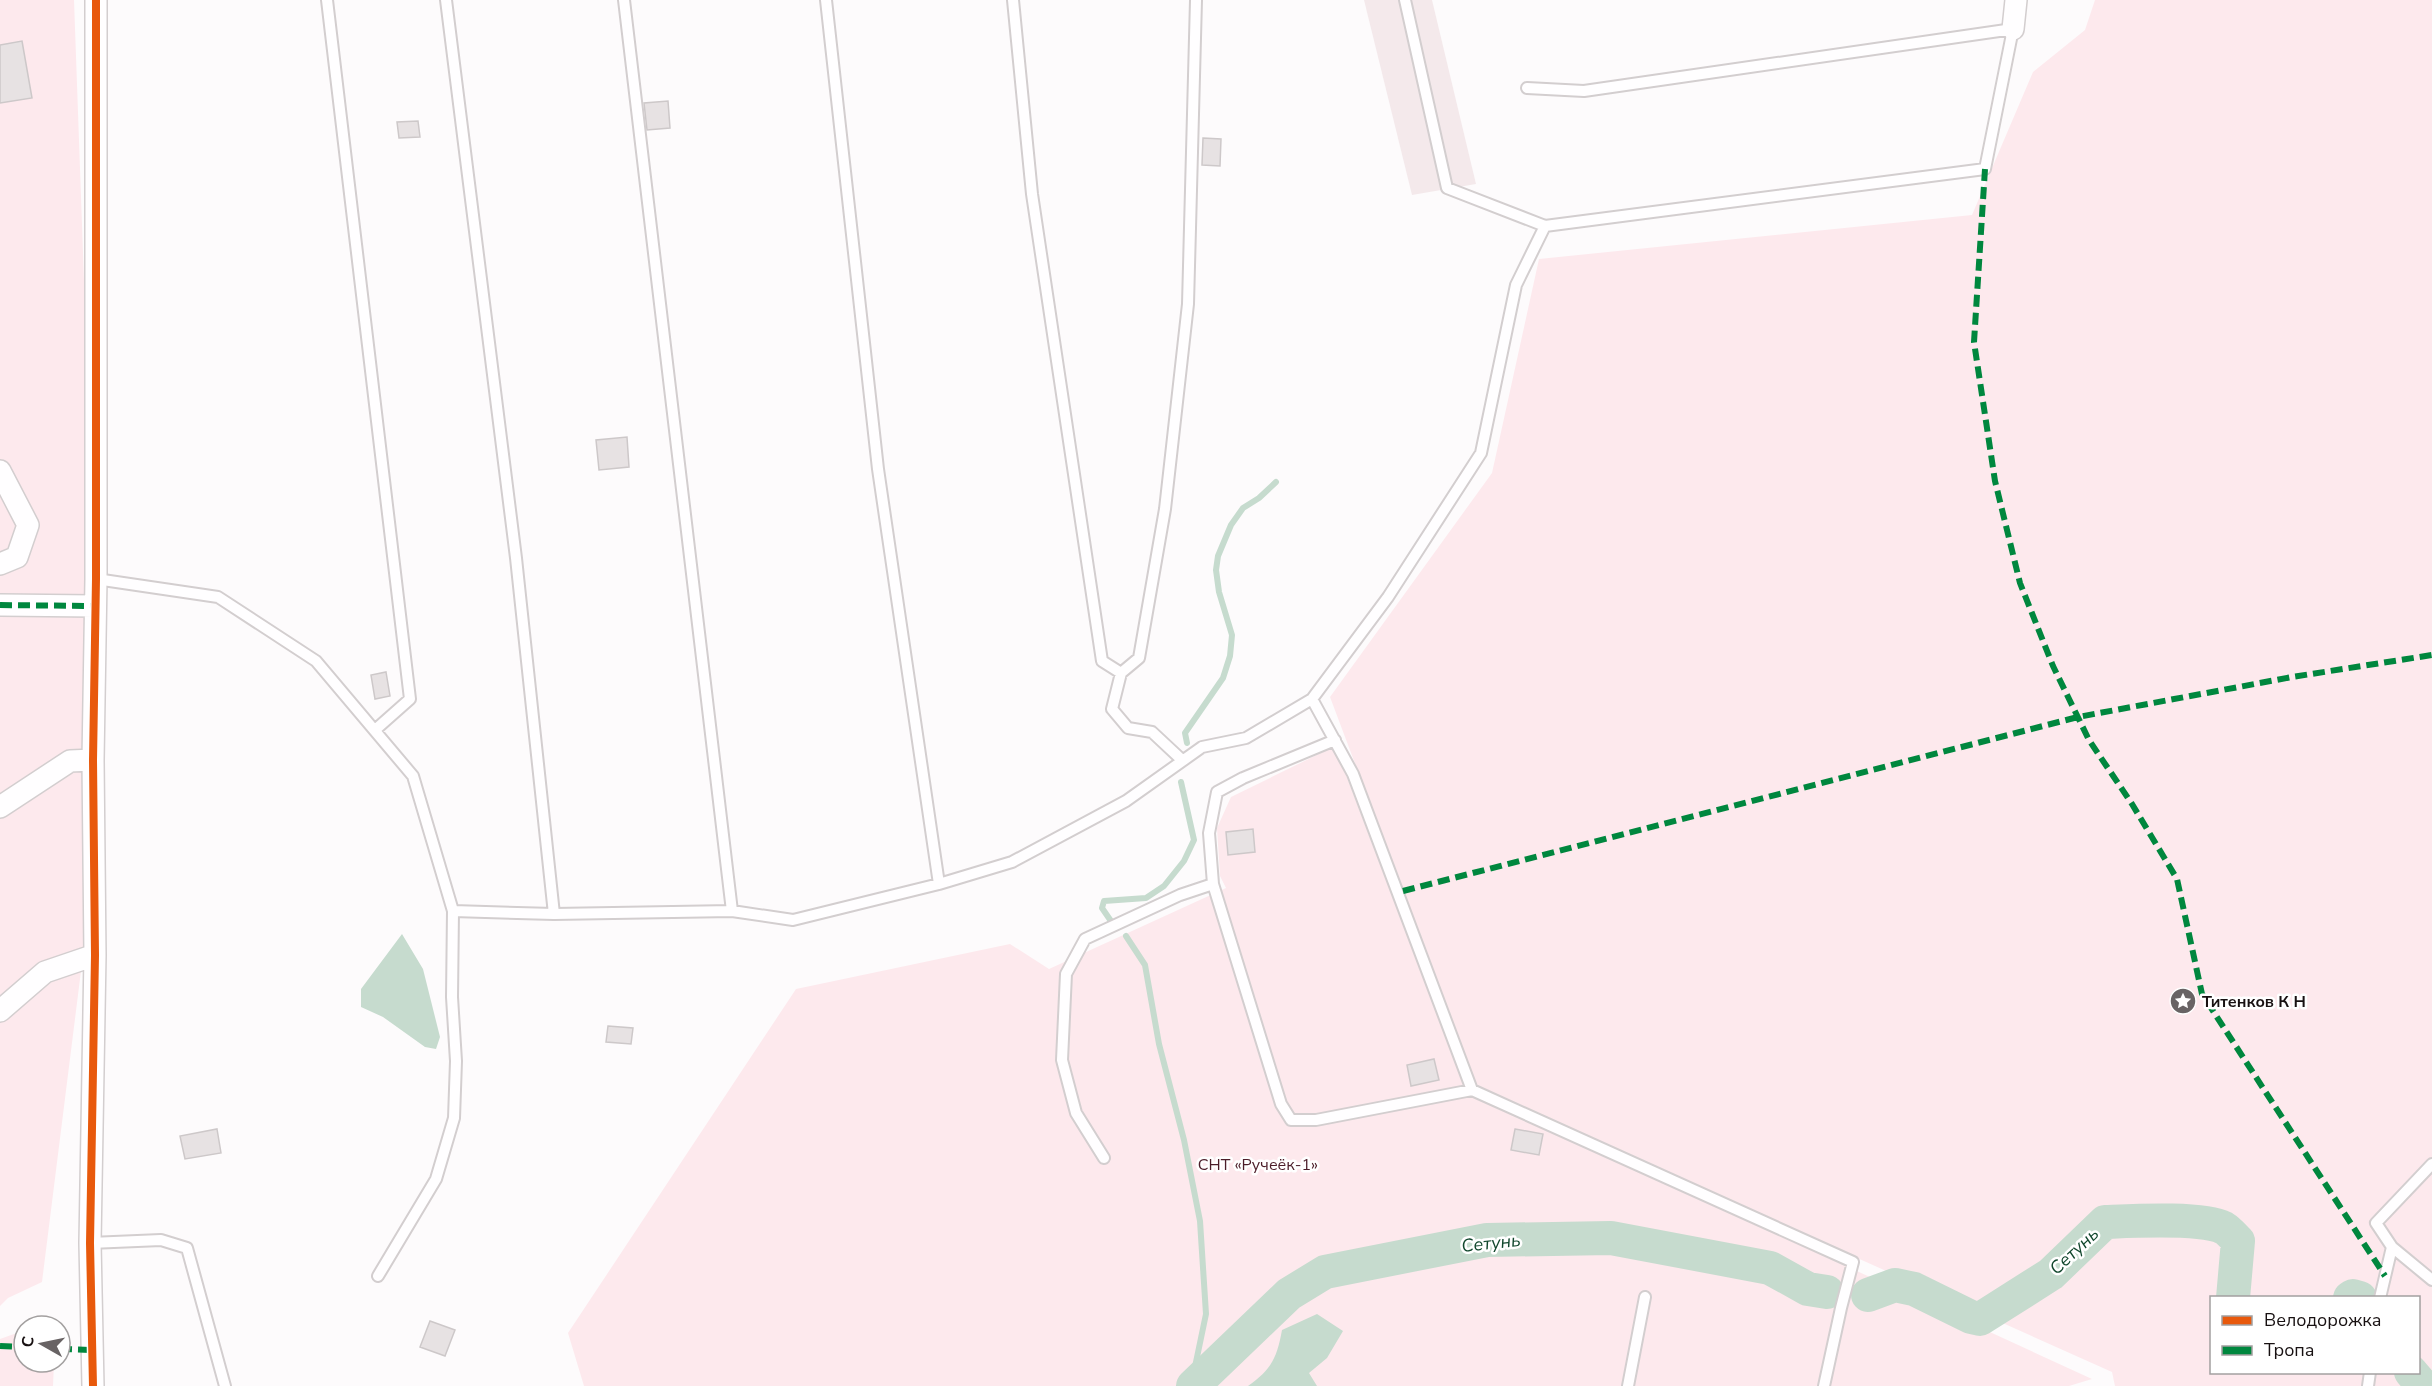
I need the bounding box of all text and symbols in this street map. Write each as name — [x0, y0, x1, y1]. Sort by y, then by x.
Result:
place icon: Титенков К Н — [2168, 986, 2198, 1016]
place label: Титенков К Н — [2202, 991, 2306, 1013]
park label: СНТ «Ручеёк-1» — [1198, 1154, 1318, 1176]
water label: Сетунь — [2044, 1222, 2104, 1280]
water label: Сетунь — [1460, 1228, 1522, 1258]
legend — [2210, 1296, 2420, 1374]
text: Велодорожка — [2264, 1308, 2381, 1332]
north arrow — [12, 1314, 72, 1374]
text: С — [16, 1335, 40, 1349]
text: Тропа — [2264, 1338, 2315, 1362]

